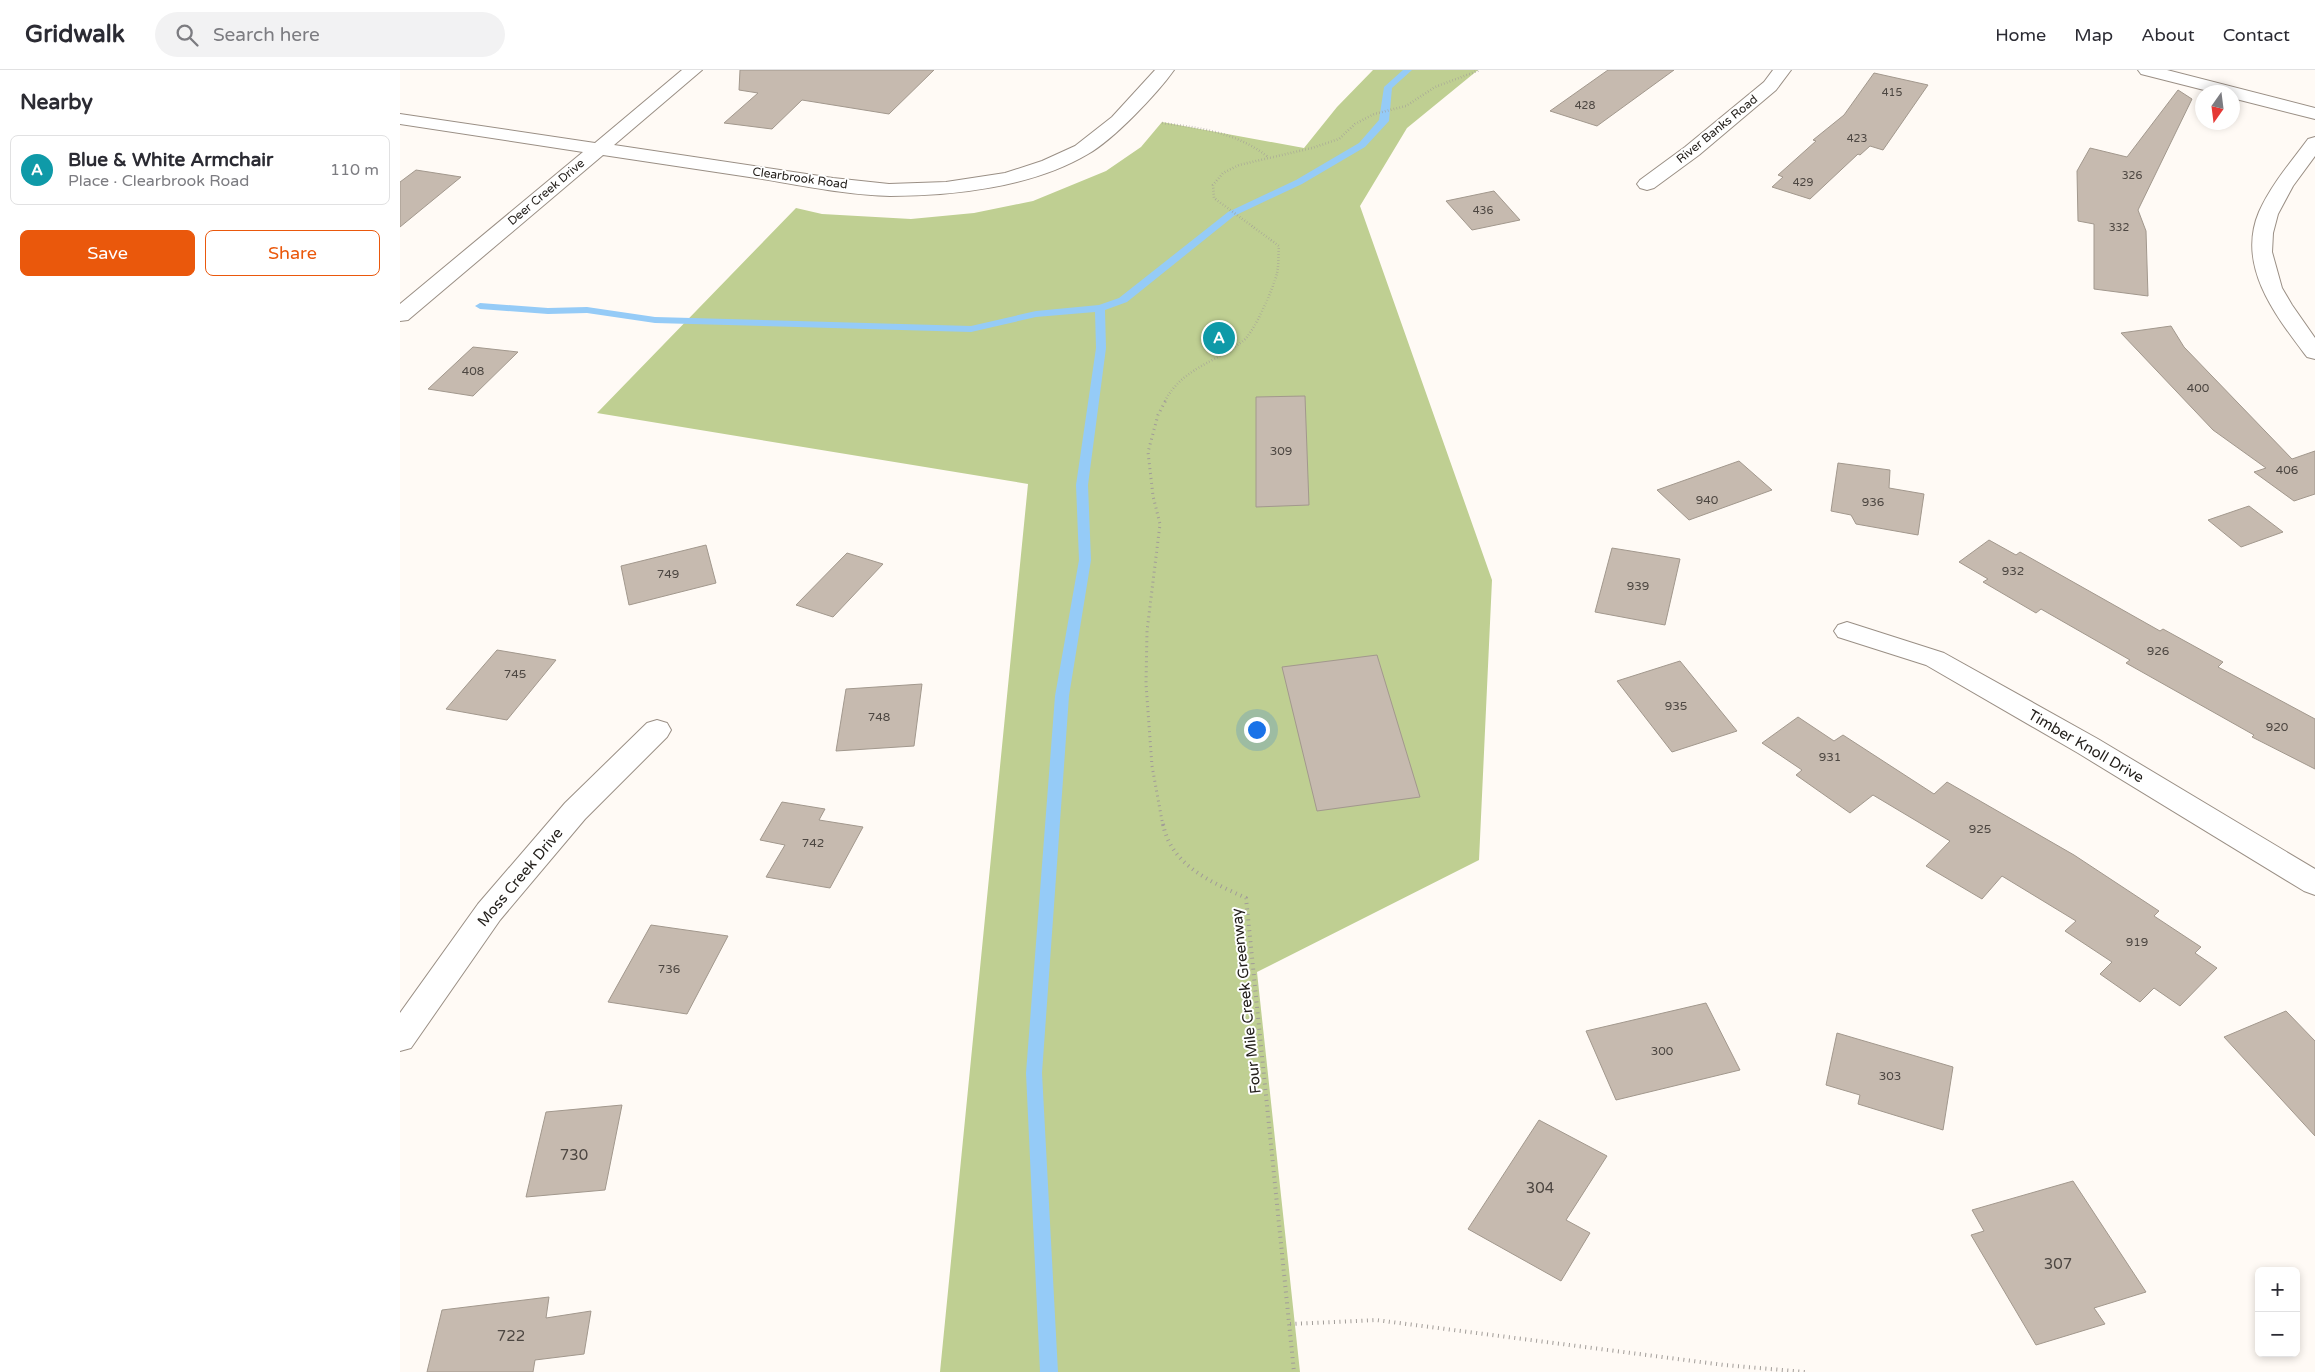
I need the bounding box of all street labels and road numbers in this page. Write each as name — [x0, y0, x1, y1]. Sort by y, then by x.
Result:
street label: River Banks Road — [1674, 92, 1760, 166]
street label: Deer Creek Drive — [505, 156, 587, 228]
street label: Clearbrook Road — [752, 164, 848, 192]
street label: Timber Knoll Drive — [2025, 706, 2147, 786]
street label: Moss Creek Drive — [473, 824, 567, 930]
street label: Four Mile Creek Greenway — [1227, 907, 1265, 1095]

